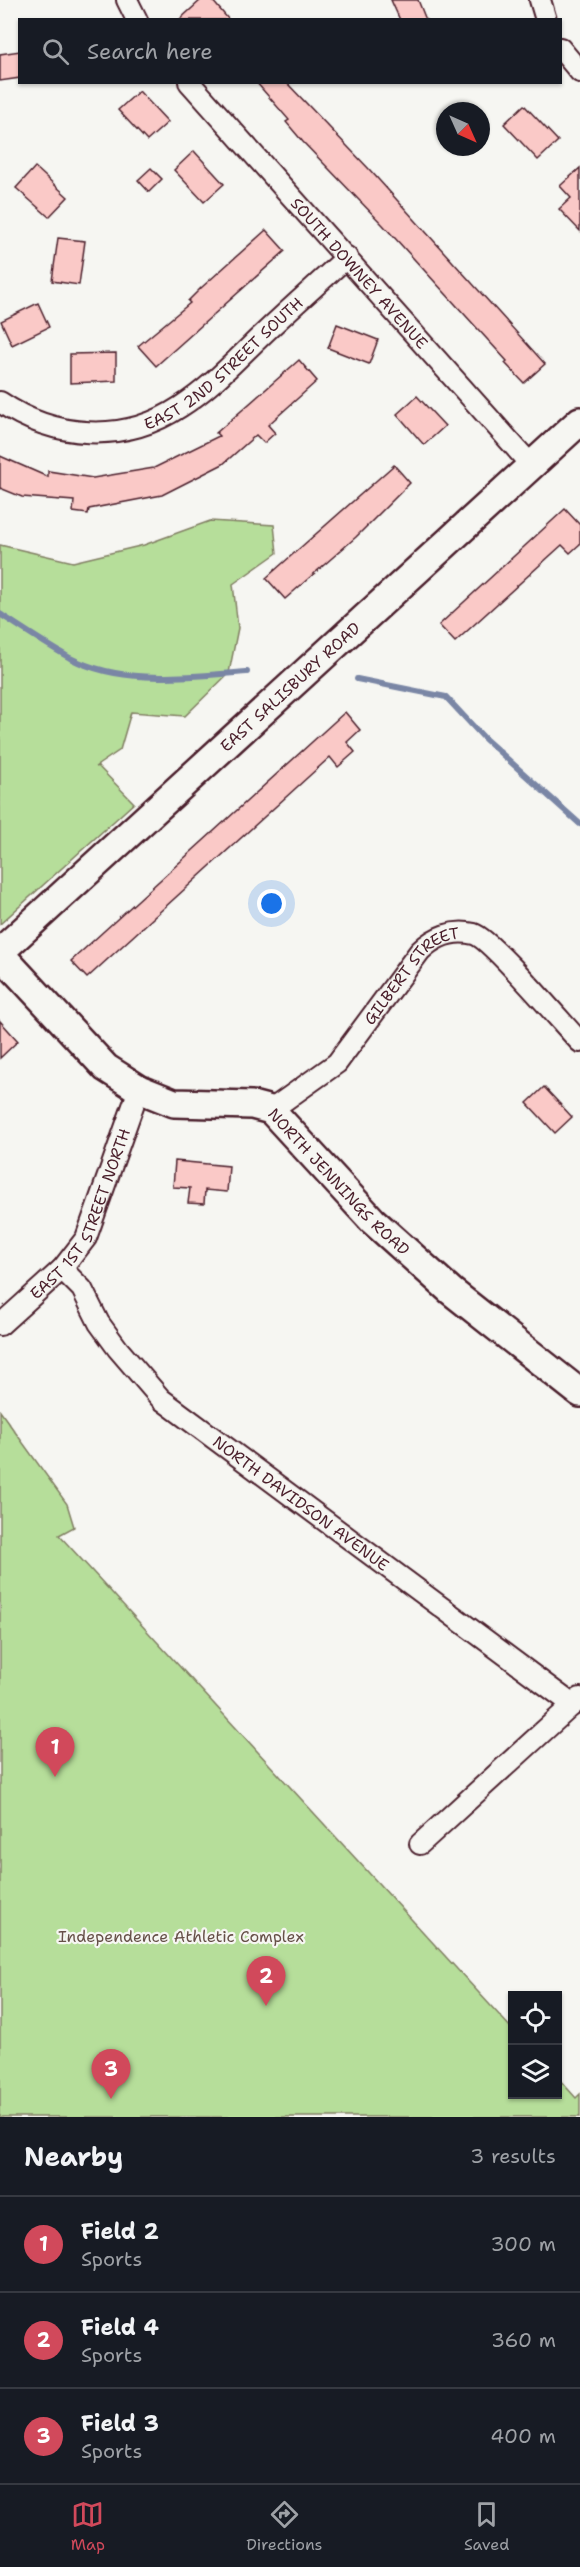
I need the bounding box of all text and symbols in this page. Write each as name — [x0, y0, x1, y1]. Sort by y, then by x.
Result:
search box — [18, 18, 562, 84]
icon: search — [39, 35, 72, 68]
text: Search here — [87, 37, 213, 66]
north arrow — [436, 102, 490, 156]
street label: SOUTH DOWNEY AVENUE — [286, 193, 432, 353]
street label: EAST 2ND STREET SOUTH — [141, 292, 307, 435]
street label: EAST SALISBURY ROAD — [216, 618, 365, 756]
your location — [257, 889, 286, 918]
street label: GILBERT STREET — [359, 922, 461, 1029]
street label: NORTH JENNINGS ROAD — [263, 1104, 414, 1260]
street label: EAST 1ST STREET NORTH — [25, 1125, 135, 1304]
street label: NORTH DAVIDSON AVENUE — [209, 1431, 393, 1576]
pin: 1 — [36, 1728, 74, 1777]
park label: Independence Athletic Complex — [58, 1926, 304, 1947]
pin: 2 — [246, 1956, 286, 2006]
map controls — [508, 1991, 562, 2099]
button: locate — [508, 1991, 562, 2045]
button: layers — [508, 2045, 562, 2099]
pin: 3 — [92, 2050, 130, 2099]
text: Nearby — [24, 2139, 123, 2174]
text: 3 results — [470, 2143, 556, 2169]
text: Field 2 — [81, 2217, 159, 2246]
text: 1 — [39, 2231, 48, 2257]
text: 300 m — [490, 2231, 556, 2257]
text: Sports — [81, 2246, 142, 2272]
text: Field 4 — [81, 2313, 159, 2342]
text: 2 — [37, 2327, 51, 2353]
text: 360 m — [491, 2327, 556, 2353]
text: Sports — [81, 2342, 142, 2368]
text: Field 3 — [81, 2409, 159, 2438]
text: 3 — [37, 2423, 51, 2449]
text: 400 m — [490, 2423, 556, 2449]
text: Sports — [81, 2438, 142, 2464]
tab: Map — [71, 2498, 105, 2555]
tab: Directions — [246, 2498, 323, 2555]
tab: Saved — [464, 2498, 509, 2555]

